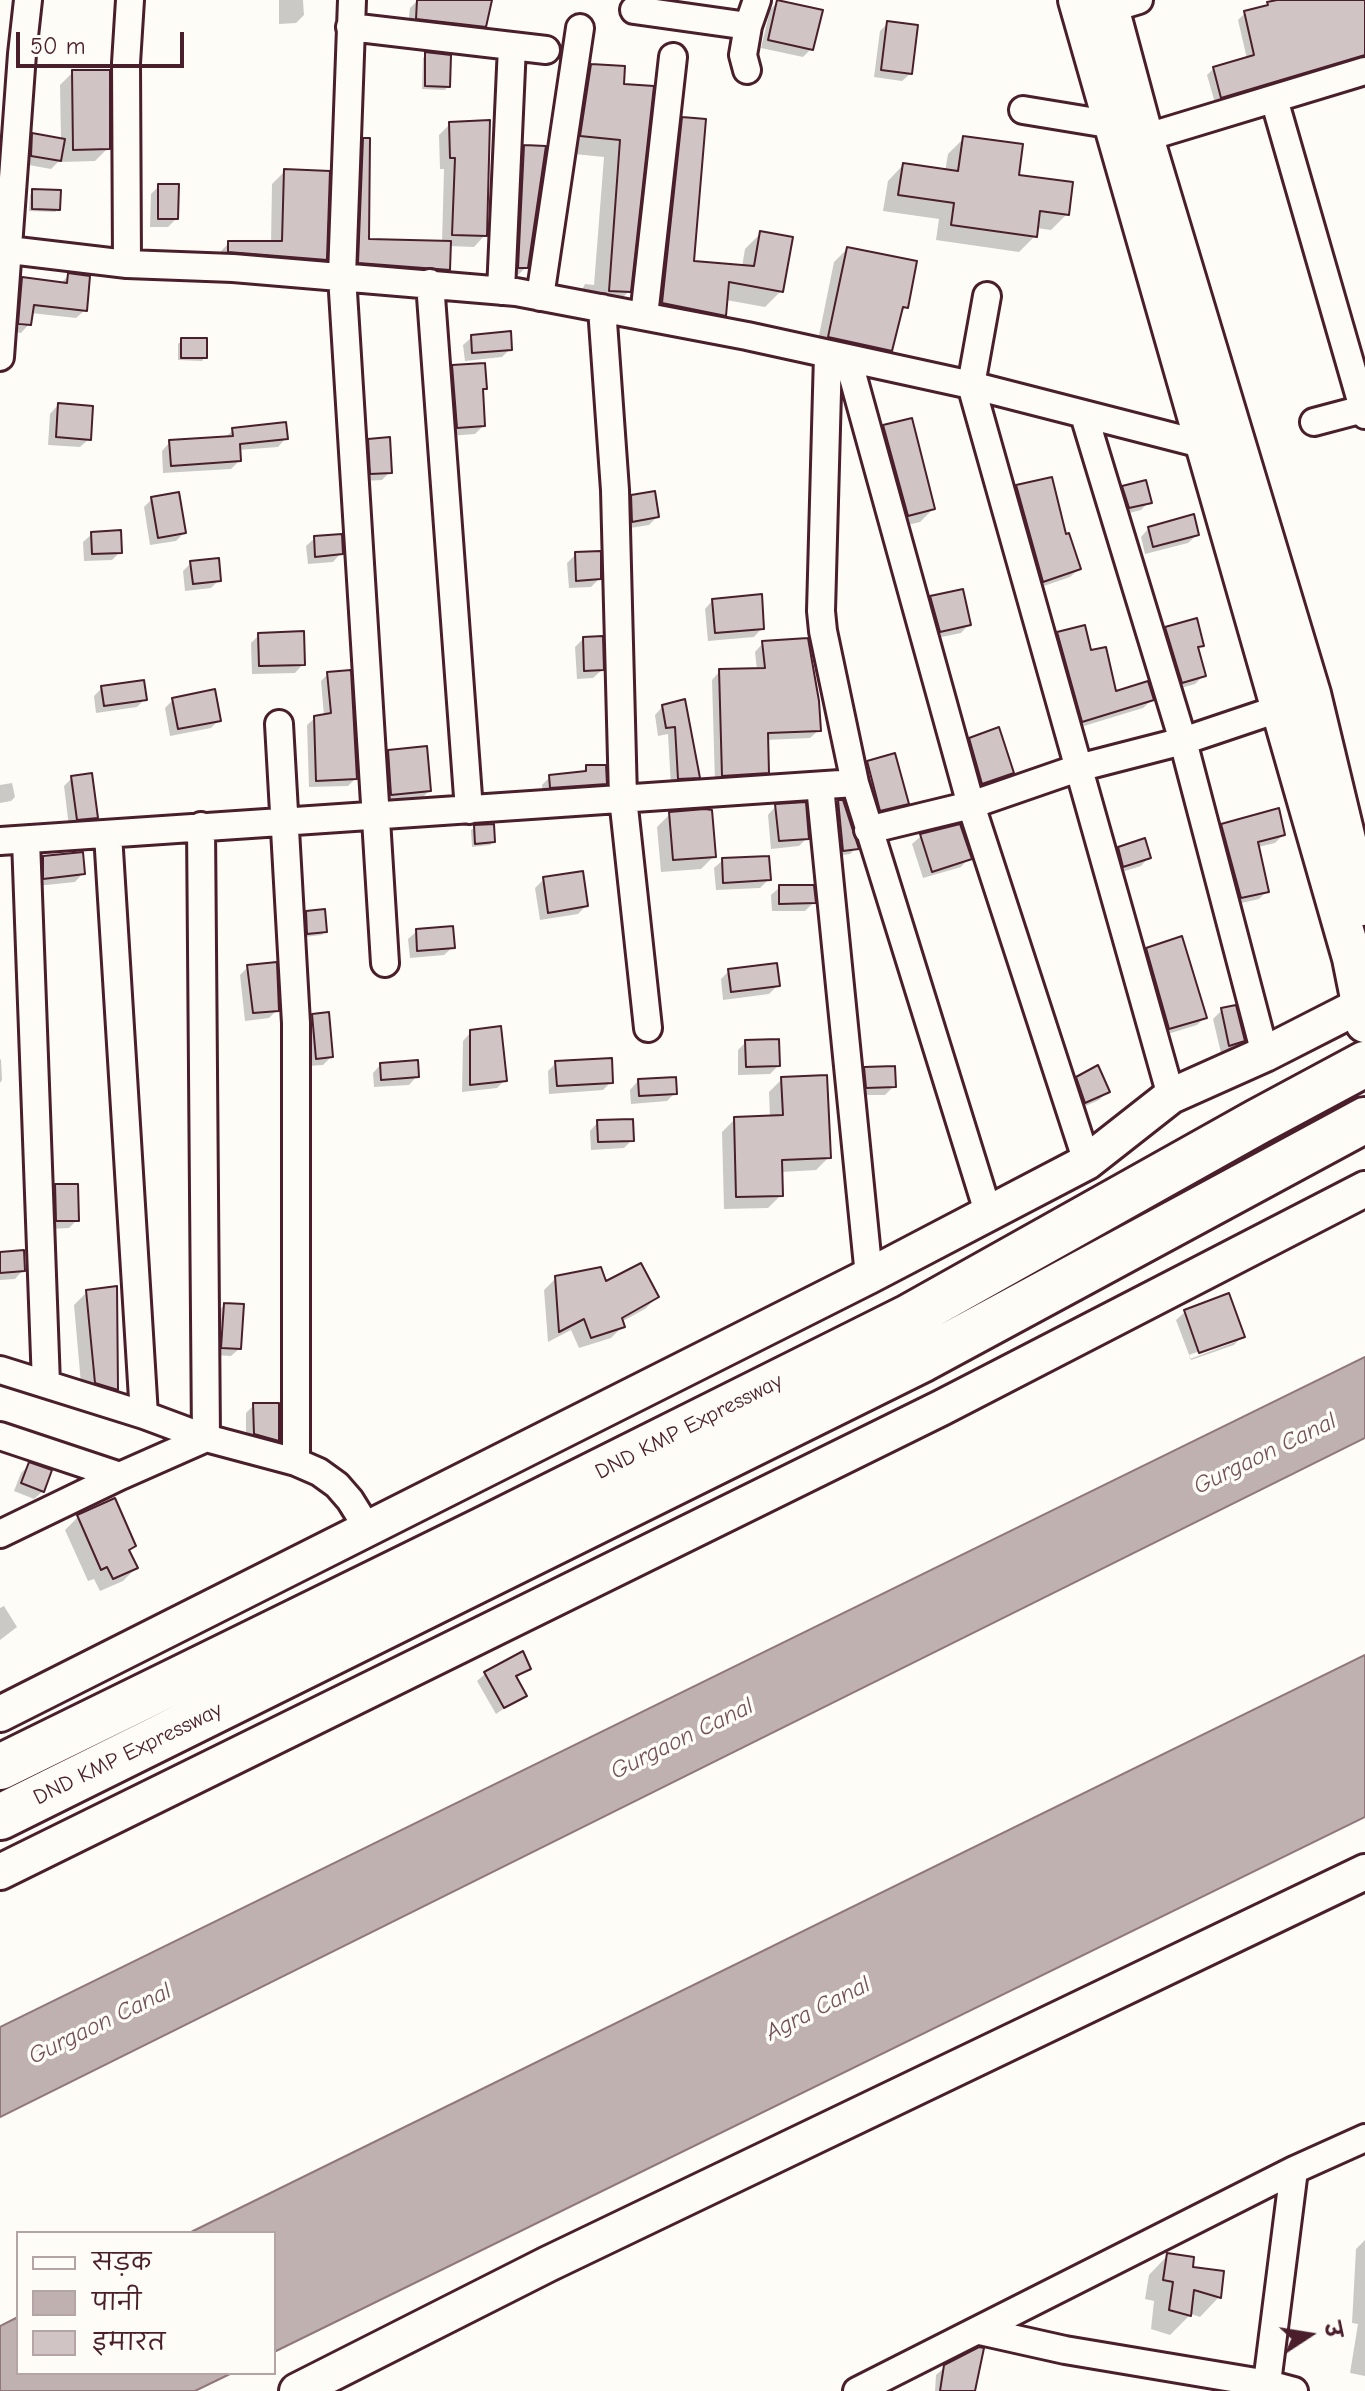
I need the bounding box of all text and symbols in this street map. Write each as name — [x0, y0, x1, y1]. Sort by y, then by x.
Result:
scale bar — [20, 16, 188, 66]
text: 50 m — [30, 32, 86, 60]
street label: DND KMP Expressway — [591, 1368, 787, 1486]
water label: Gurgaon Canal — [1189, 1407, 1341, 1501]
water label: Gurgaon Canal — [606, 1692, 758, 1786]
street label: DND KMP Expressway — [29, 1697, 227, 1811]
water label: Agra Canal — [761, 1970, 875, 2048]
water label: Gurgaon Canal — [24, 1977, 176, 2071]
legend — [16, 2231, 276, 2375]
text: सड़क — [92, 2248, 151, 2276]
text: पानी — [92, 2288, 141, 2316]
north arrow — [1269, 2295, 1349, 2375]
text: उ — [1318, 2320, 1347, 2340]
text: इमारत — [92, 2328, 165, 2356]

